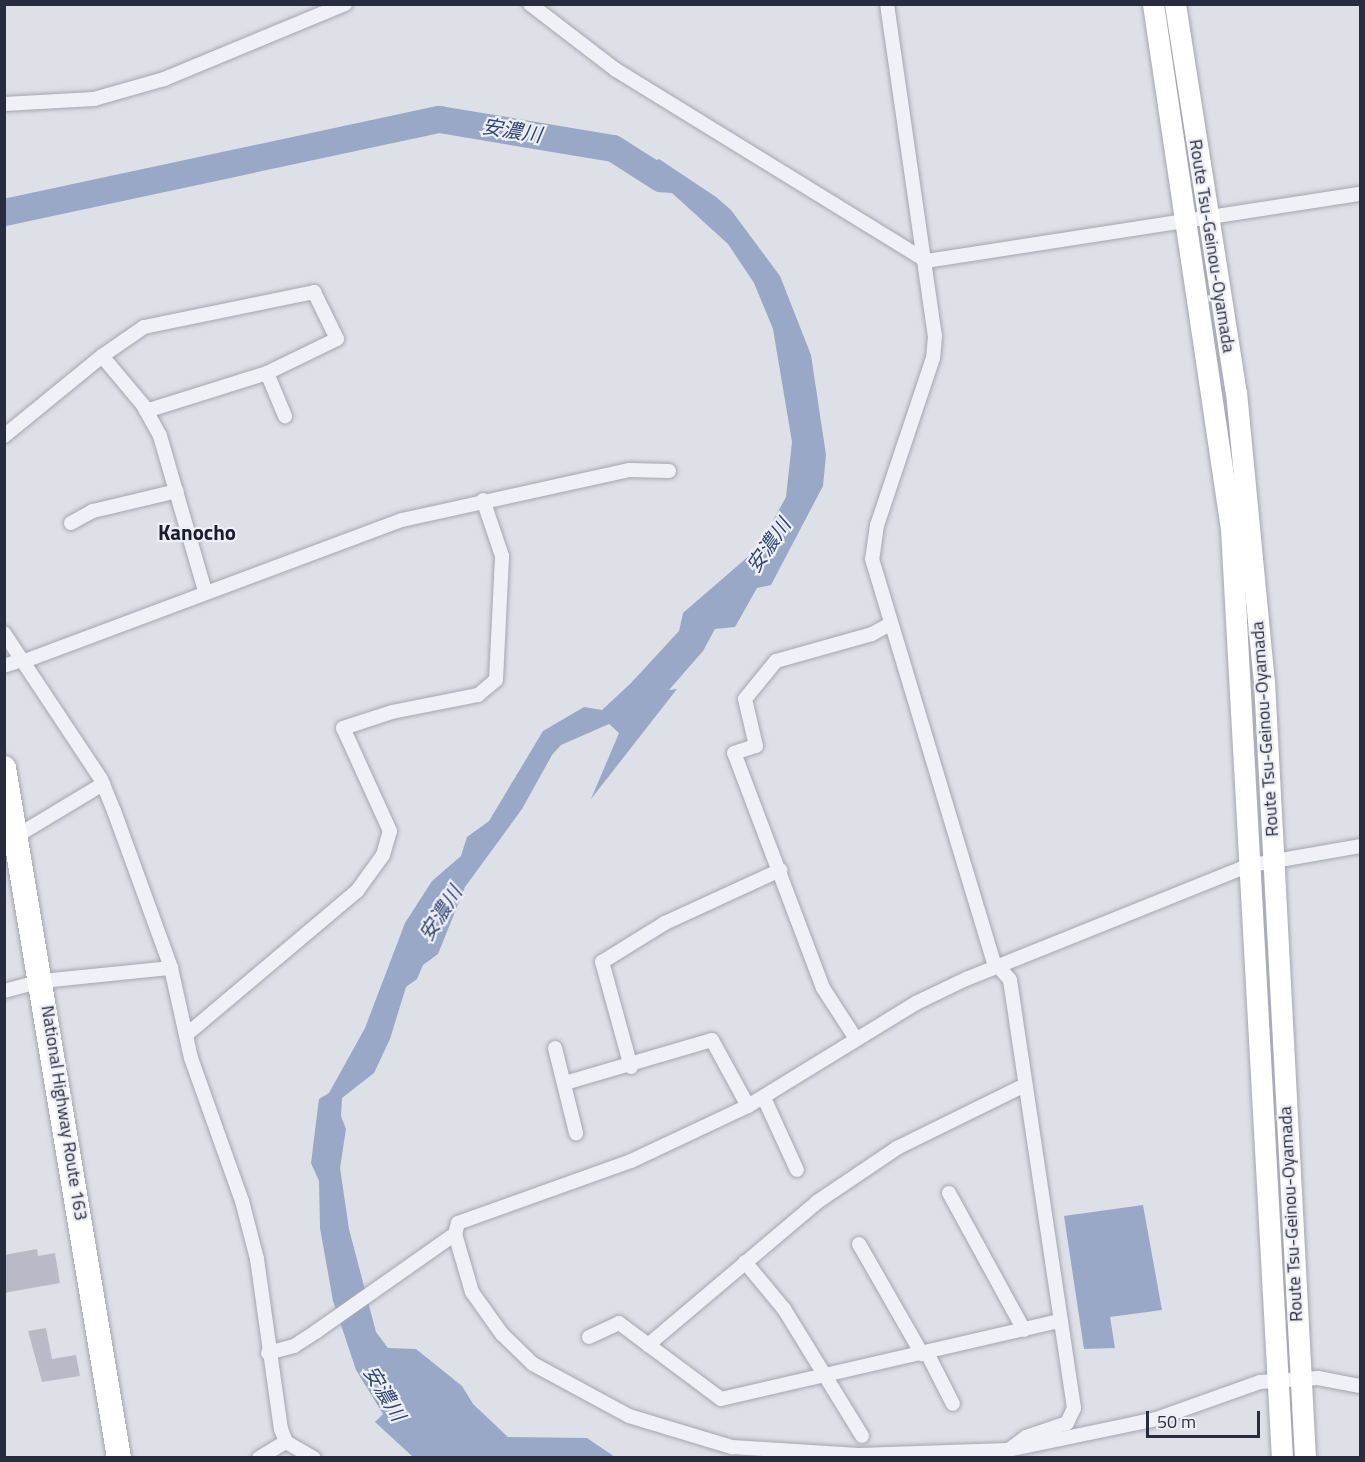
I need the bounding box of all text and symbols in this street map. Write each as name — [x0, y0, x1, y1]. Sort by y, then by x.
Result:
water label: 安濃川 — [480, 113, 544, 147]
street label: Route Tsu-Geinou-Oyamada — [1184, 138, 1240, 354]
water label: 安濃川 — [741, 514, 795, 576]
district label: Kanocho — [158, 519, 236, 545]
street label: Route Tsu-Geinou-Oyamada — [1247, 621, 1283, 837]
water label: 安濃川 — [414, 881, 466, 945]
street label: National Highway Route 163 — [36, 1004, 92, 1222]
street label: Route Tsu-Geinou-Oyamada — [1275, 1106, 1307, 1322]
water label: 安濃川 — [359, 1361, 411, 1425]
scale bar — [1149, 1399, 1263, 1437]
text: 50 m — [1157, 1408, 1196, 1435]

